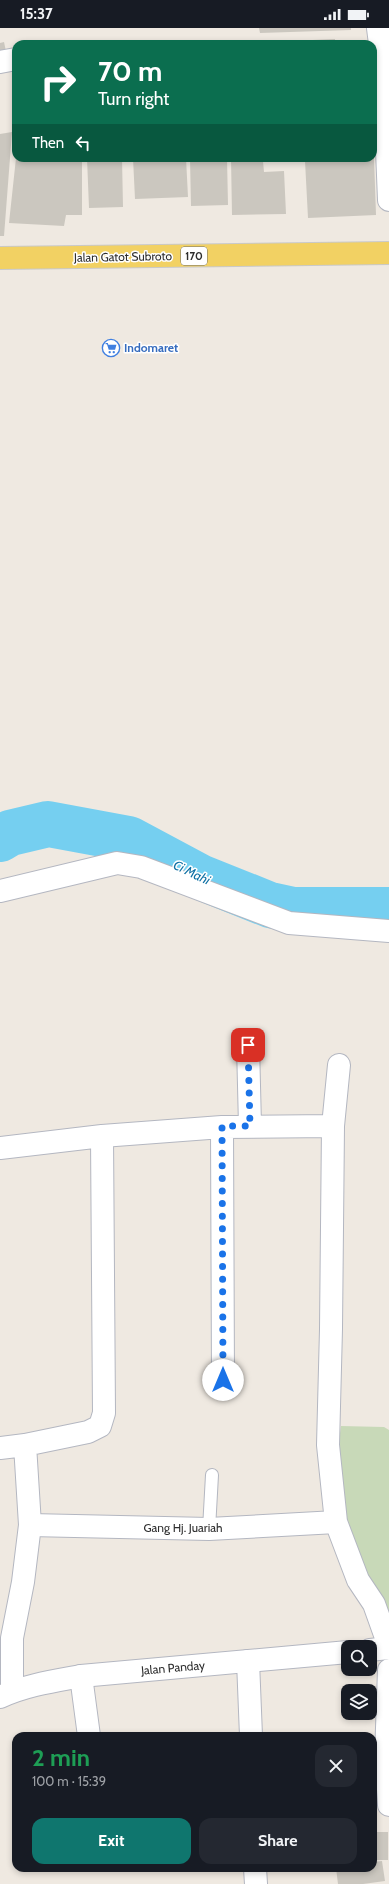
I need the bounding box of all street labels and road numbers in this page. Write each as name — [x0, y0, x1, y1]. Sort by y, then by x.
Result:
road number: 170 — [181, 247, 207, 265]
street label: Jalan Gatot Subroto — [73, 248, 173, 265]
street label: Gang Hj. Juariah — [144, 1520, 222, 1535]
street label: Jalan Panday — [139, 1657, 206, 1678]

